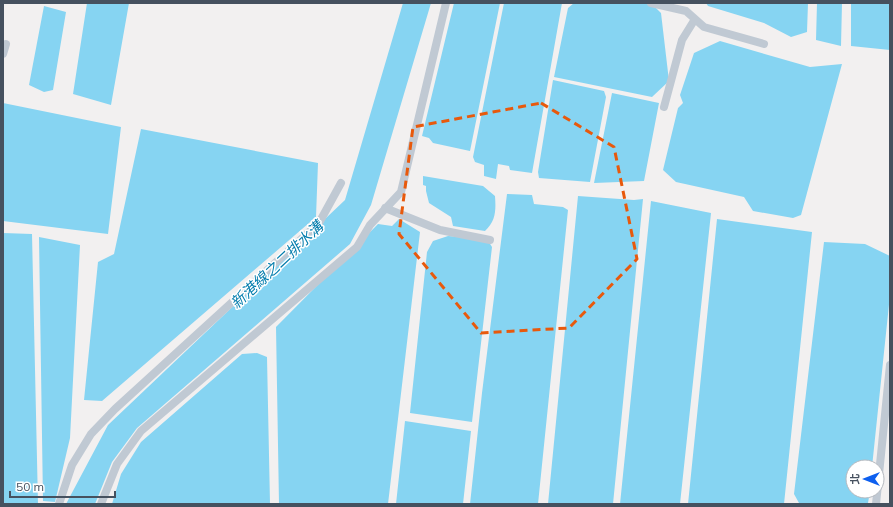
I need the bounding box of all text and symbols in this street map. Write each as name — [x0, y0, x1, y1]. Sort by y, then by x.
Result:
water label: 新港線之二排水溝 — [226, 215, 328, 313]
north arrow — [845, 459, 885, 499]
scale bar — [10, 473, 115, 499]
text: 北 — [848, 474, 862, 485]
text: 50 m — [16, 479, 44, 494]

